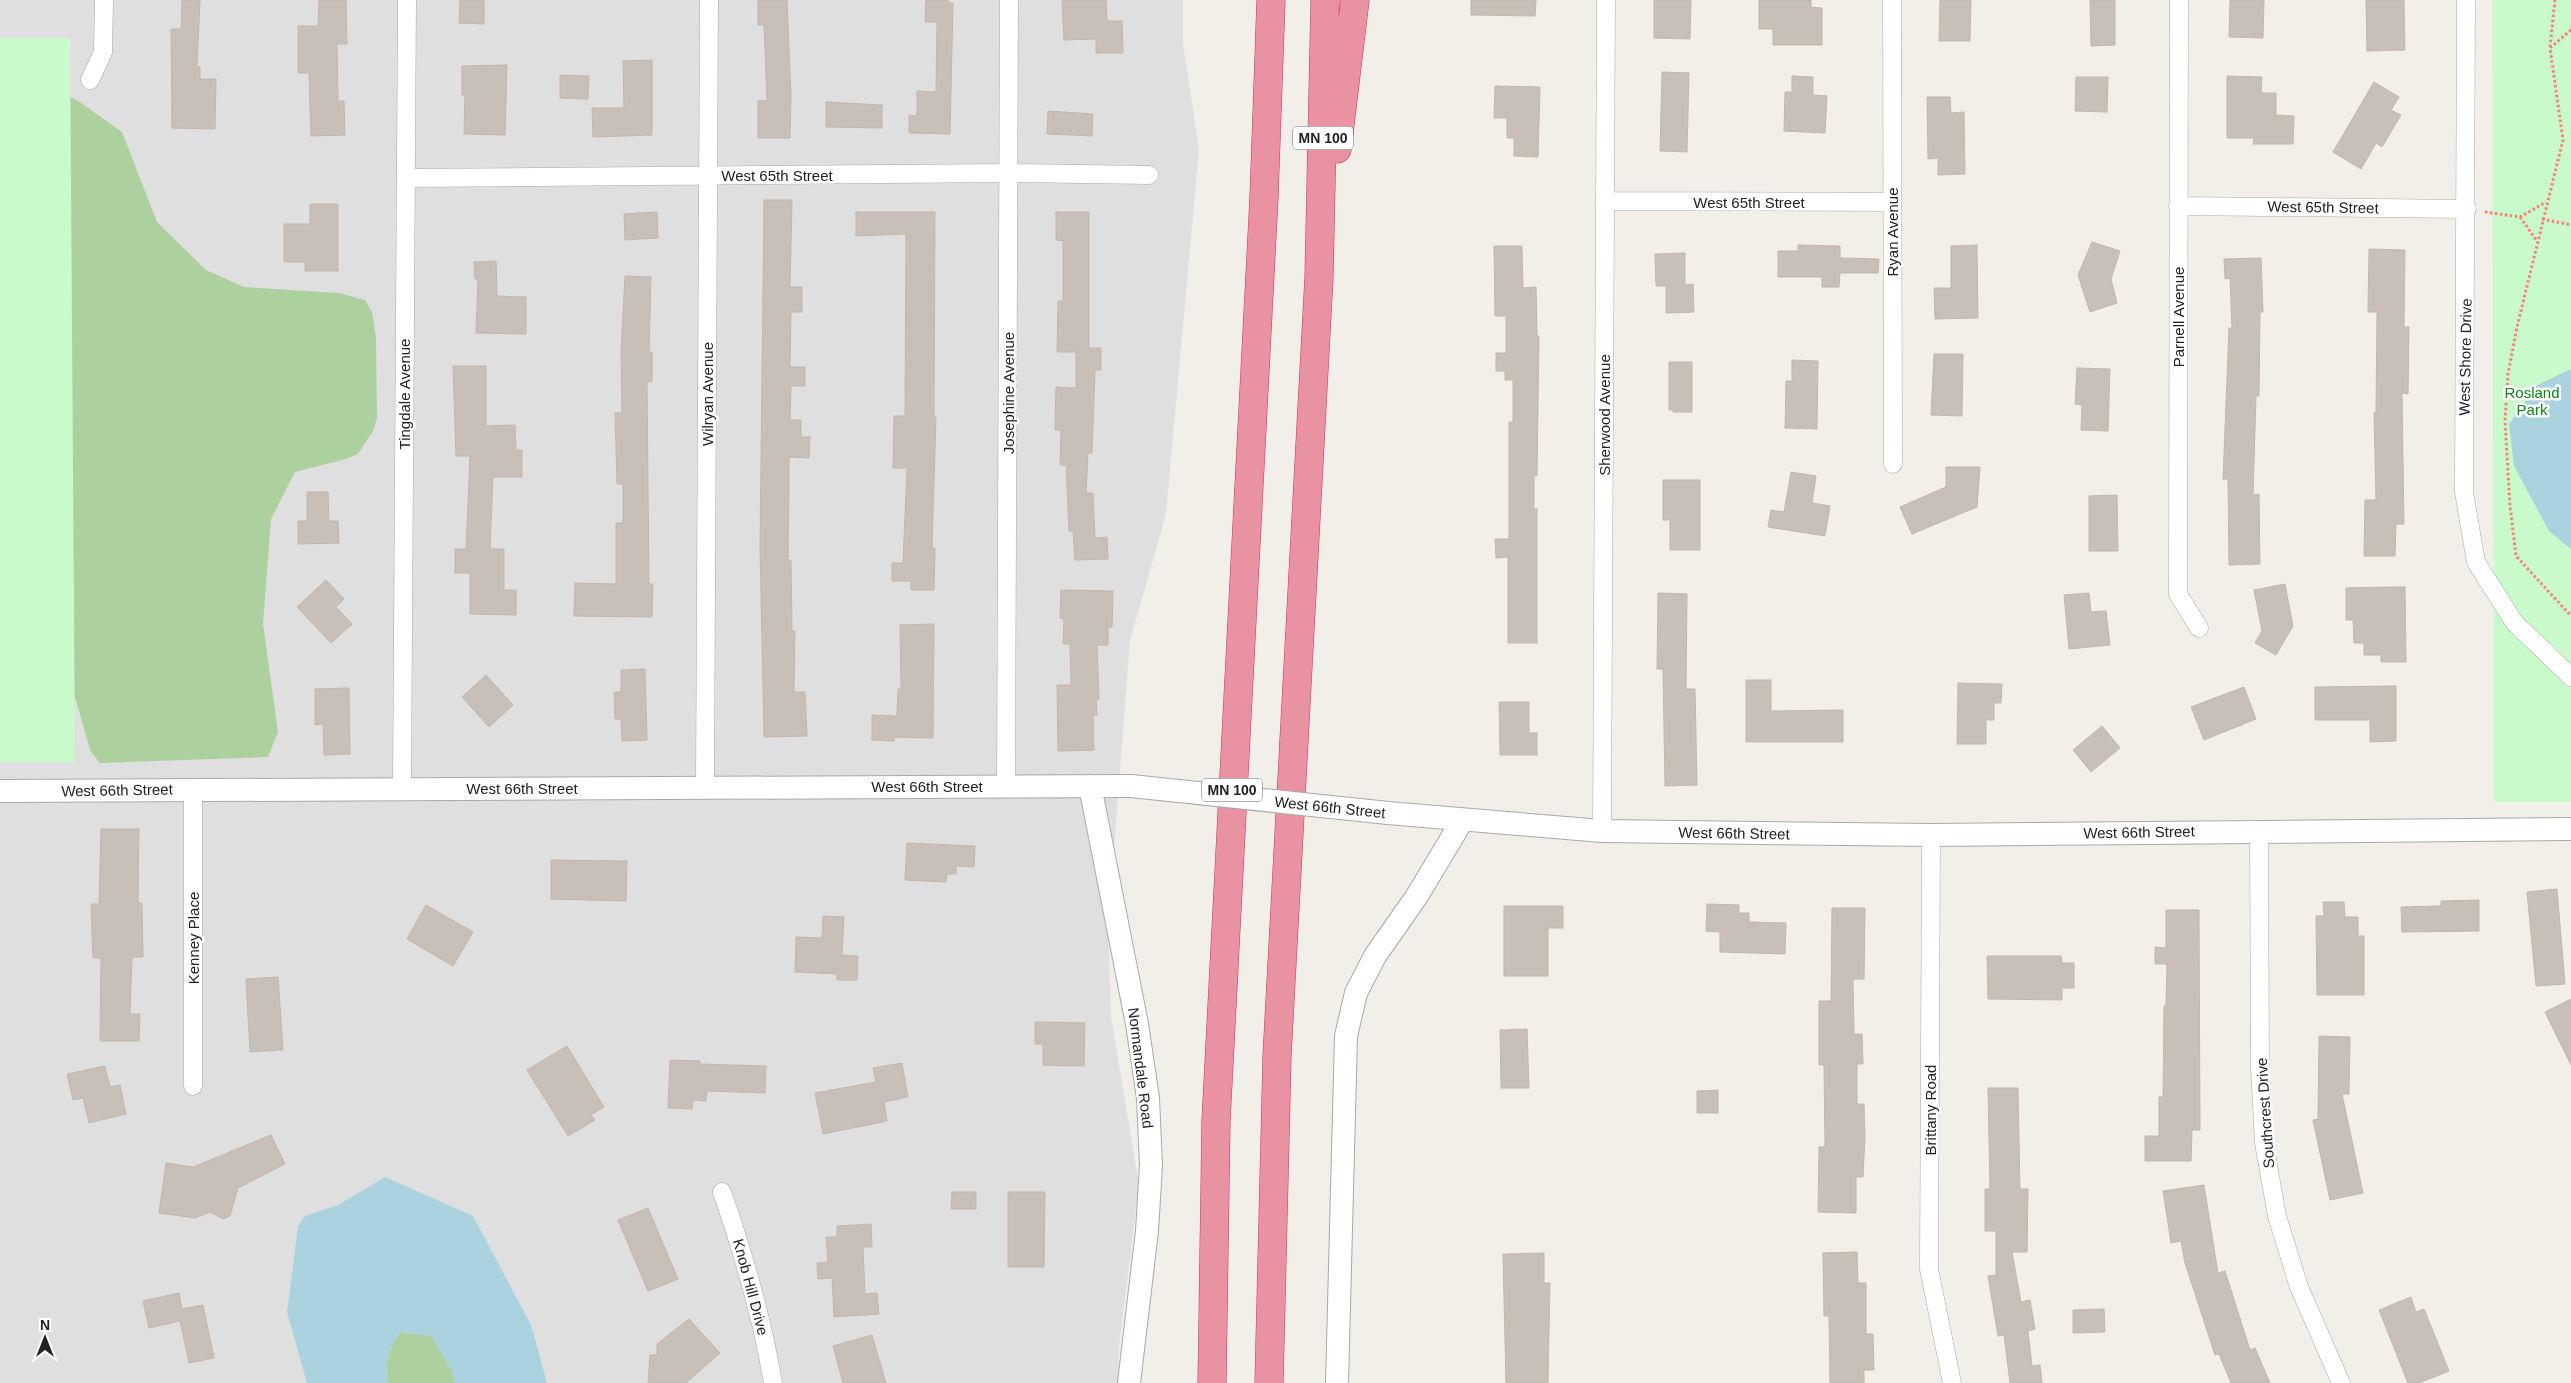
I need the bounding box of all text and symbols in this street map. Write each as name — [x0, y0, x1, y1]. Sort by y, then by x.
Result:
road number: MN 100 — [1293, 126, 1353, 150]
street label: West 65th Street — [721, 167, 834, 184]
street label: Ryan Avenue — [1884, 188, 1901, 276]
street label: West 65th Street — [1693, 194, 1806, 211]
street label: West 65th Street — [2267, 198, 2380, 216]
street label: Parnell Avenue — [2170, 267, 2187, 367]
street label: West Shore Drive — [2455, 298, 2475, 416]
street label: Josephine Avenue — [1000, 332, 1017, 454]
street label: Tingdale Avenue — [396, 339, 413, 449]
street label: Wilryan Avenue — [699, 342, 716, 446]
street label: Sherwood Avenue — [1596, 354, 1613, 476]
park label: Rosland Park — [2504, 384, 2560, 418]
street label: West 66th Street — [871, 778, 984, 795]
road number: MN 100 — [1202, 778, 1262, 802]
street label: West 66th Street — [466, 780, 579, 797]
street label: West 66th Street — [61, 781, 174, 799]
street label: West 66th Street — [1274, 793, 1387, 821]
street label: West 66th Street — [2083, 823, 2196, 841]
street label: West 66th Street — [1678, 824, 1791, 842]
street label: Kenney Place — [185, 892, 202, 984]
street label: Normandale Road — [1125, 1007, 1157, 1129]
street label: Southcrest Drive — [2253, 1057, 2277, 1169]
street label: Brittany Road — [1922, 1065, 1939, 1155]
street label: Knob Hill Drive — [730, 1237, 772, 1337]
north arrow — [20, 1313, 70, 1363]
text: N — [40, 1317, 50, 1333]

